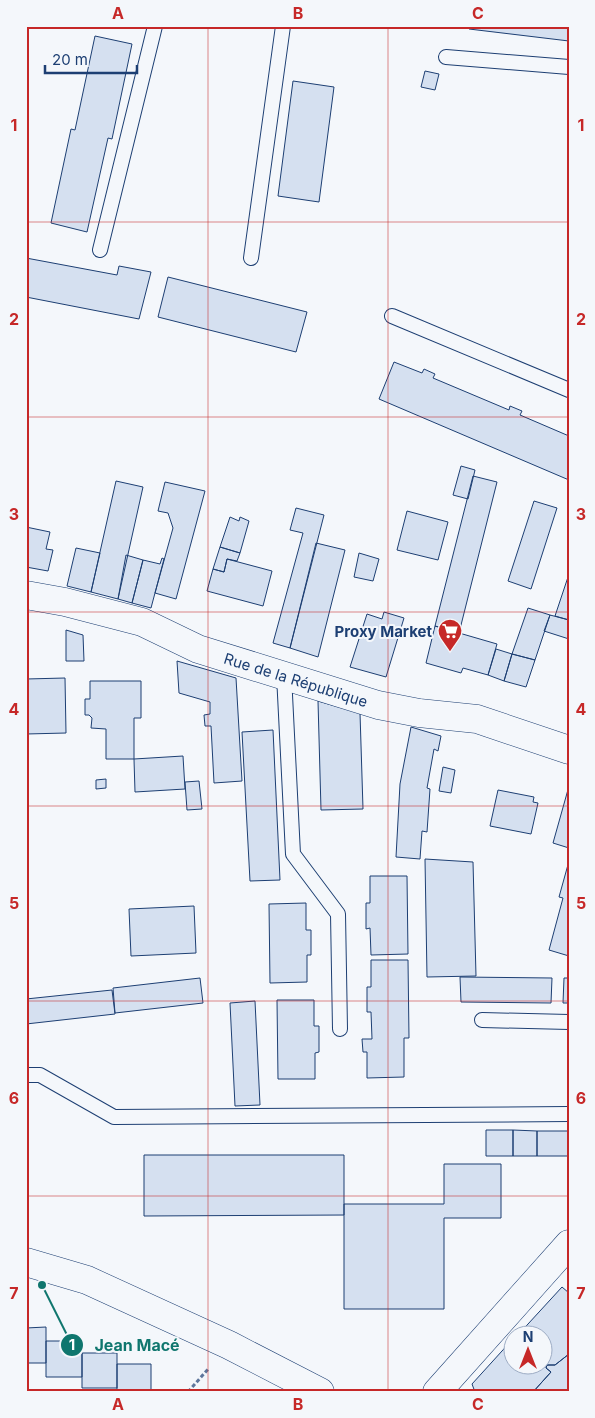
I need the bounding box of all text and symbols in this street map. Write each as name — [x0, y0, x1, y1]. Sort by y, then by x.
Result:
text: A — [112, 3, 124, 23]
text: B — [293, 3, 303, 23]
text: C — [472, 3, 484, 23]
scale bar — [45, 42, 138, 74]
text: 20 m — [52, 50, 88, 69]
text: 1 — [11, 115, 17, 135]
text: 1 — [578, 115, 584, 135]
text: 2 — [9, 309, 19, 329]
text: 2 — [576, 309, 586, 329]
text: 3 — [9, 504, 19, 524]
text: 3 — [576, 504, 586, 524]
supermarket icon: Proxy Market — [437, 618, 463, 652]
place label: Proxy Market — [335, 622, 433, 641]
street label: Rue de la République — [222, 648, 370, 711]
text: 4 — [9, 699, 20, 719]
text: 4 — [576, 699, 587, 719]
text: 5 — [9, 893, 19, 913]
text: 5 — [576, 893, 586, 913]
text: 6 — [9, 1088, 19, 1108]
text: 6 — [576, 1088, 586, 1108]
text: 7 — [9, 1283, 19, 1303]
text: 7 — [576, 1283, 586, 1303]
north arrow — [502, 1326, 552, 1376]
text: N — [523, 1328, 533, 1345]
callout: Jean Macé — [59, 1329, 190, 1360]
text: 1 — [69, 1335, 75, 1354]
text: Jean Macé — [94, 1335, 180, 1355]
text: A — [112, 1394, 124, 1414]
text: B — [293, 1394, 303, 1414]
text: C — [472, 1394, 484, 1414]

